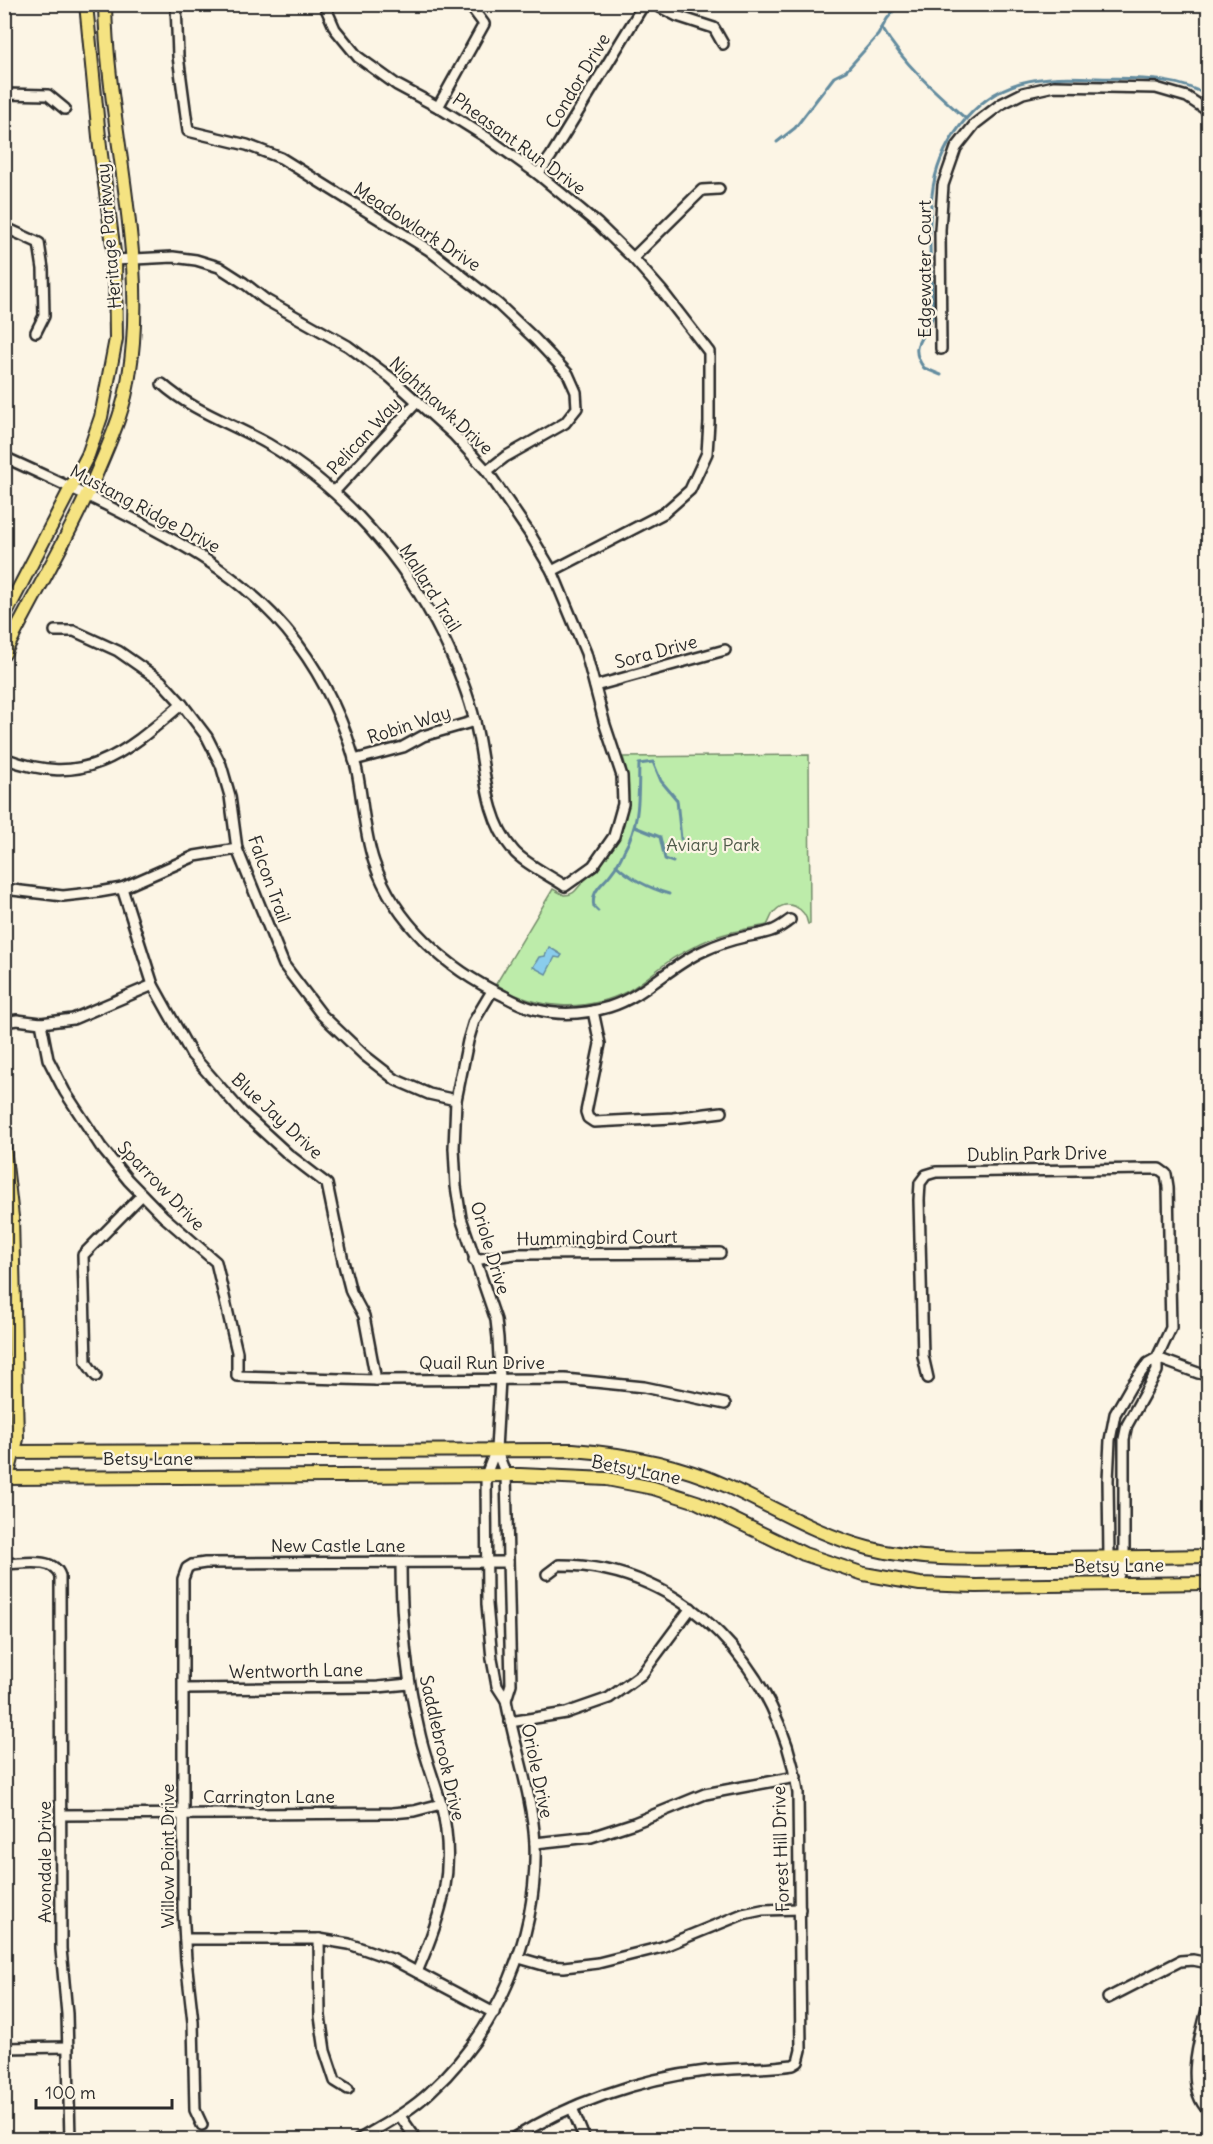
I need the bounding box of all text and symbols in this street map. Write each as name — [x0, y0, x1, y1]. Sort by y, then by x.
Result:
street label: Condor Drive — [540, 29, 615, 133]
street label: Pheasant Run Drive — [448, 87, 591, 200]
street label: Heritage Parkway — [91, 162, 126, 310]
street label: Meadowlark Drive — [349, 177, 485, 276]
street label: Edgewater Court — [913, 200, 936, 338]
street label: Nighthawk Drive — [385, 352, 498, 460]
street label: Pelican Way — [322, 392, 405, 479]
street label: Mustang Ridge Drive — [66, 459, 224, 558]
street label: Mallard Trail — [394, 540, 466, 636]
street label: Sora Drive — [612, 629, 700, 674]
street label: Robin Way — [364, 700, 453, 749]
street label: Falcon Trail — [243, 832, 296, 926]
park label: Aviary Park — [666, 833, 760, 856]
street label: Blue Jay Drive — [227, 1067, 328, 1164]
street label: Sparrow Drive — [113, 1136, 210, 1235]
street label: Dublin Park Drive — [967, 1141, 1107, 1166]
street label: Oriole Drive — [465, 1199, 516, 1297]
street label: Hummingbird Court — [516, 1225, 678, 1250]
street label: Quail Run Drive — [419, 1351, 545, 1374]
street label: Betsy Lane — [103, 1447, 193, 1470]
street label: Betsy Lane — [590, 1450, 683, 1489]
street label: New Castle Lane — [271, 1534, 405, 1557]
street label: Betsy Lane — [1074, 1553, 1164, 1578]
street label: Wentworth Lane — [229, 1658, 363, 1683]
street label: Saddlebrook Drive — [415, 1673, 470, 1823]
street label: Oriole Drive — [516, 1722, 559, 1820]
street label: Willow Point Drive — [156, 1784, 179, 1928]
street label: Carrington Lane — [203, 1785, 335, 1808]
street label: Forest Hill Drive — [767, 1785, 794, 1913]
street label: Avondale Drive — [33, 1801, 56, 1923]
scale bar — [36, 2072, 172, 2110]
text: 100 m — [45, 2081, 96, 2104]

